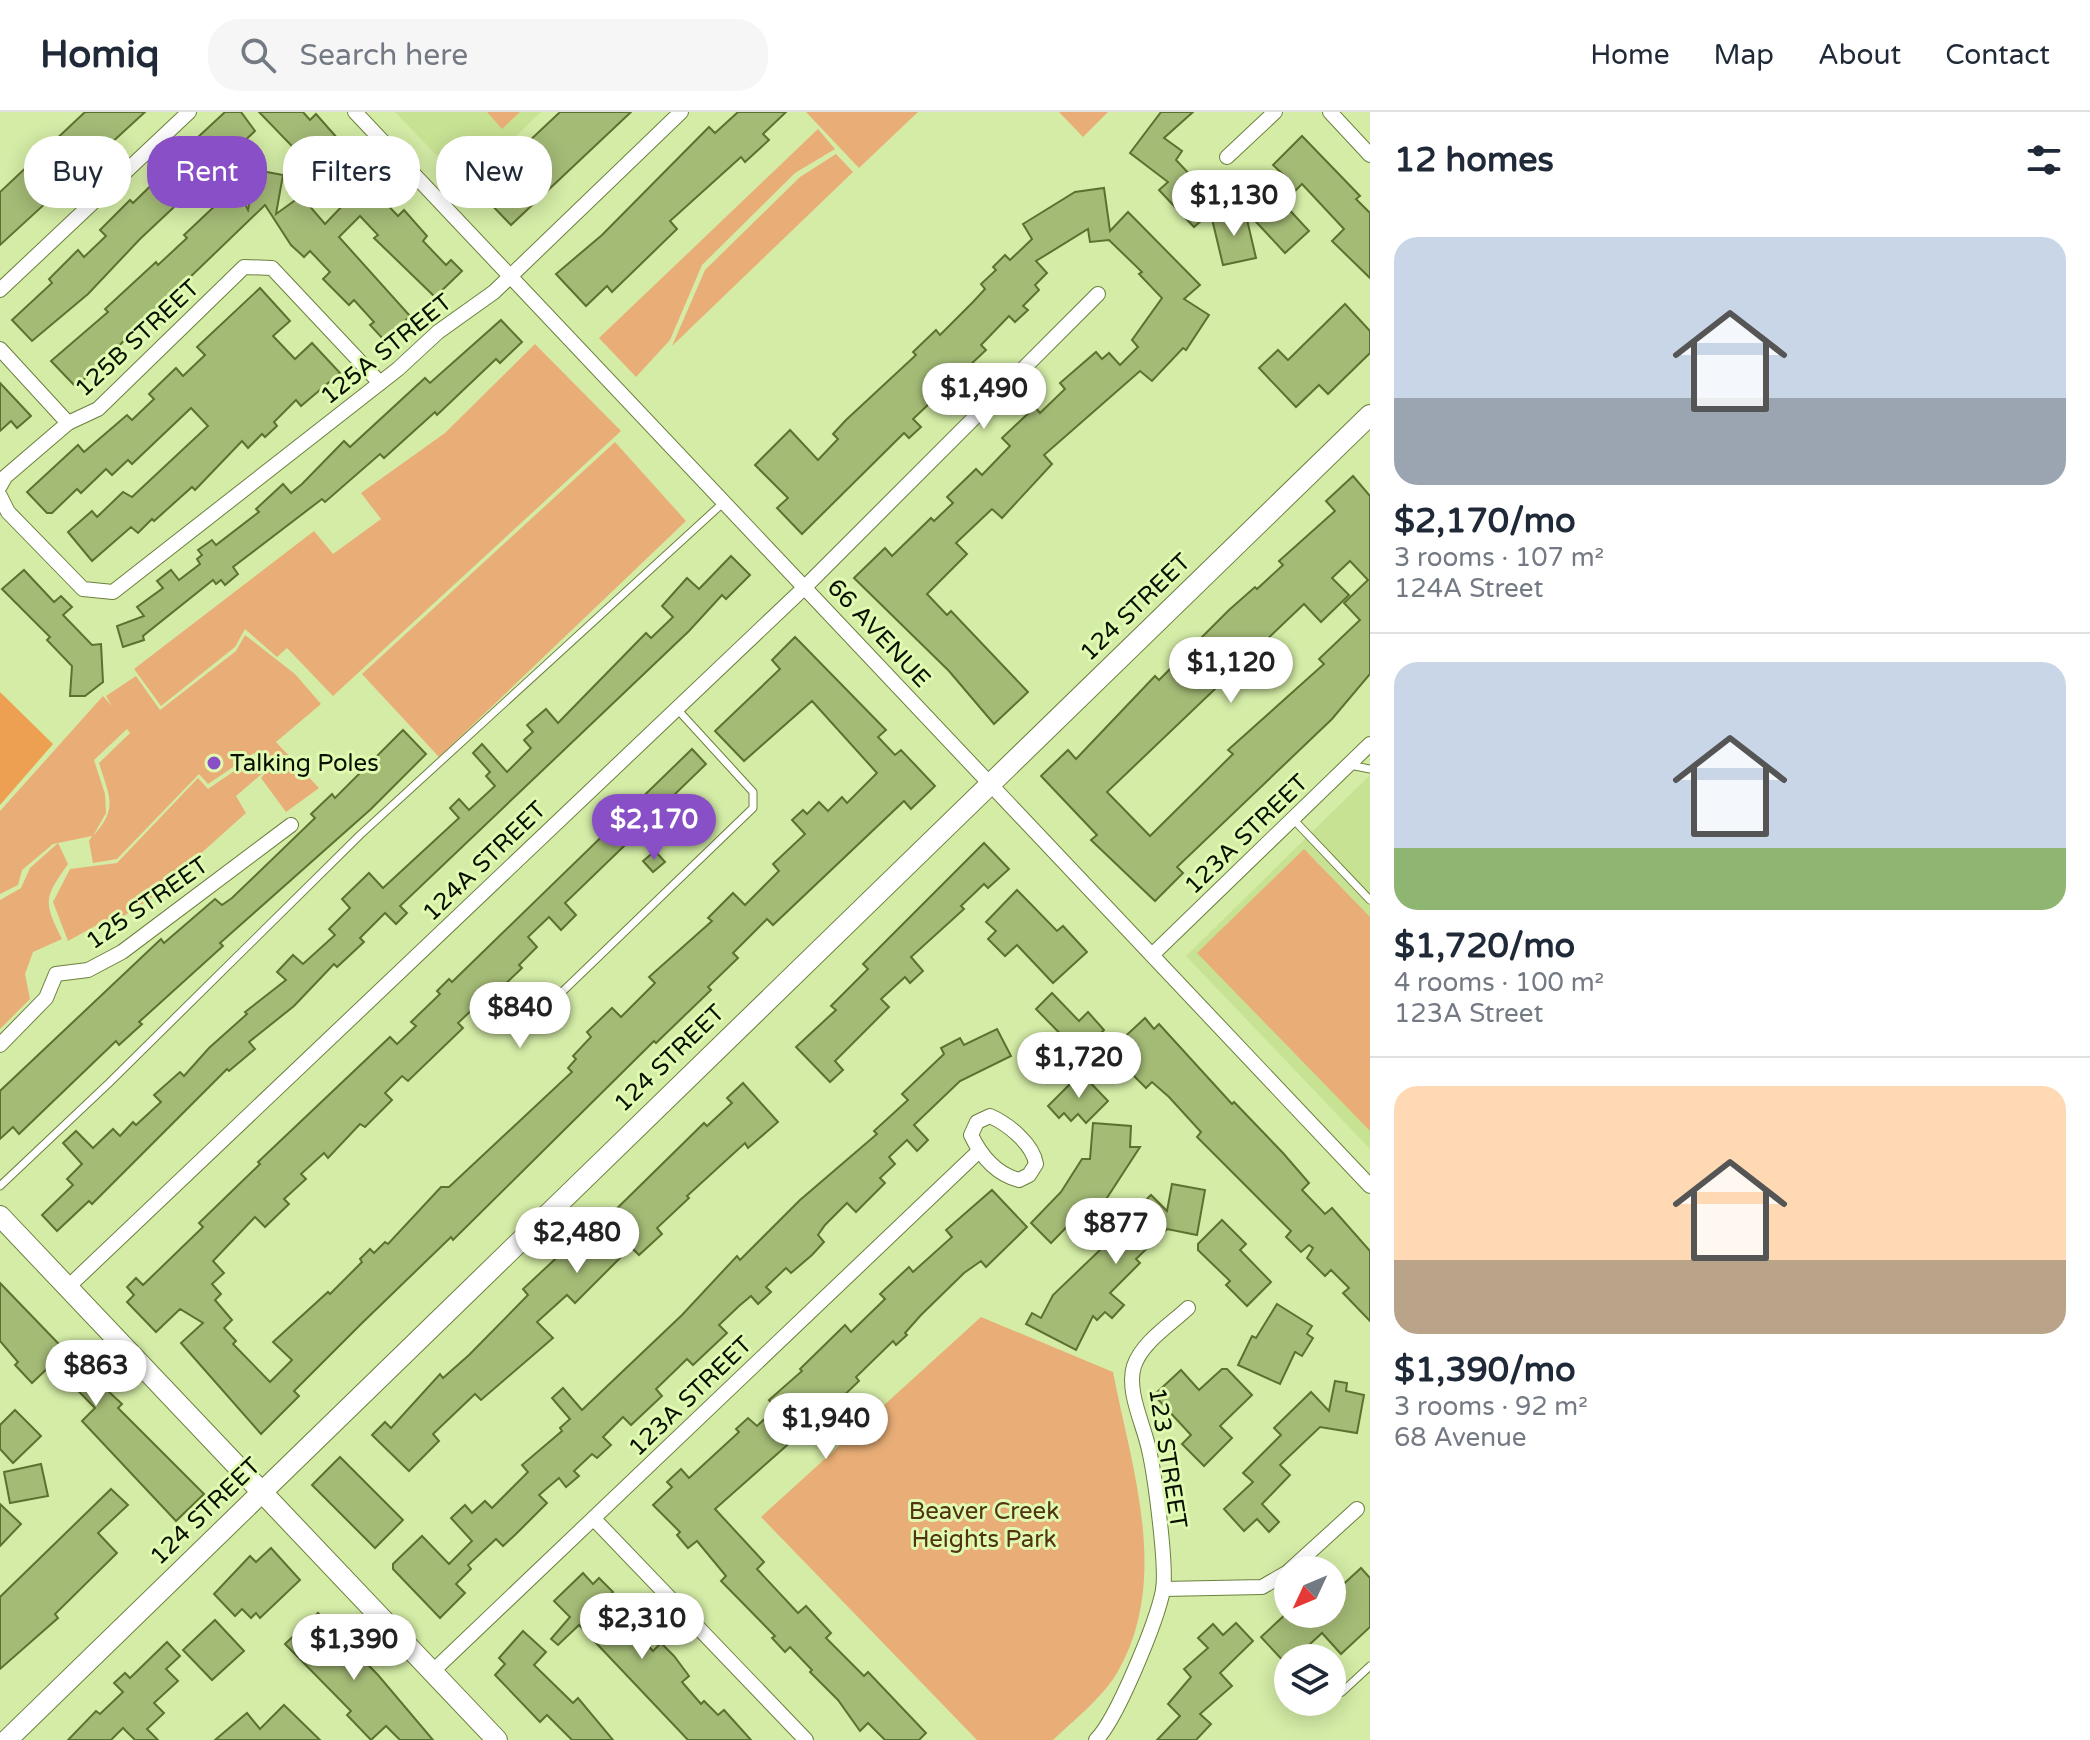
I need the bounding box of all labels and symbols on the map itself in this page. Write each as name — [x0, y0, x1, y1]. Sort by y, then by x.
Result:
pin: $1,130 — [1169, 170, 1299, 238]
street label: 125B STREET — [69, 273, 206, 403]
street label: 125A STREET — [315, 287, 458, 411]
pin: $1,490 — [919, 363, 1049, 431]
street label: 124 STREET — [1074, 547, 1197, 667]
street label: 66 AVENUE — [821, 573, 936, 694]
pin: $1,120 — [1166, 637, 1296, 705]
place label: Talking Poles — [230, 749, 379, 778]
marker: Talking Poles — [205, 754, 223, 772]
street label: 123A STREET — [1179, 768, 1314, 900]
pin: $2,170 — [589, 794, 719, 862]
street label: 124A STREET — [417, 795, 552, 927]
street label: 125 STREET — [81, 851, 214, 956]
pin: $840 — [473, 982, 567, 1050]
street label: 124 STREET — [608, 998, 731, 1118]
pin: $1,720 — [1014, 1032, 1144, 1100]
pin: $877 — [1069, 1198, 1163, 1266]
pin: $2,480 — [512, 1207, 642, 1275]
street label: 123A STREET — [623, 1330, 758, 1462]
pin: $863 — [49, 1340, 143, 1408]
street label: 123 STREET — [1142, 1386, 1193, 1531]
pin: $1,940 — [761, 1393, 891, 1461]
street label: 124 STREET — [144, 1451, 267, 1571]
park label: Beaver Creek Heights Park — [909, 1497, 1059, 1554]
north arrow — [1274, 1556, 1346, 1628]
pin: $2,310 — [577, 1593, 707, 1661]
pin: $1,390 — [289, 1614, 419, 1682]

